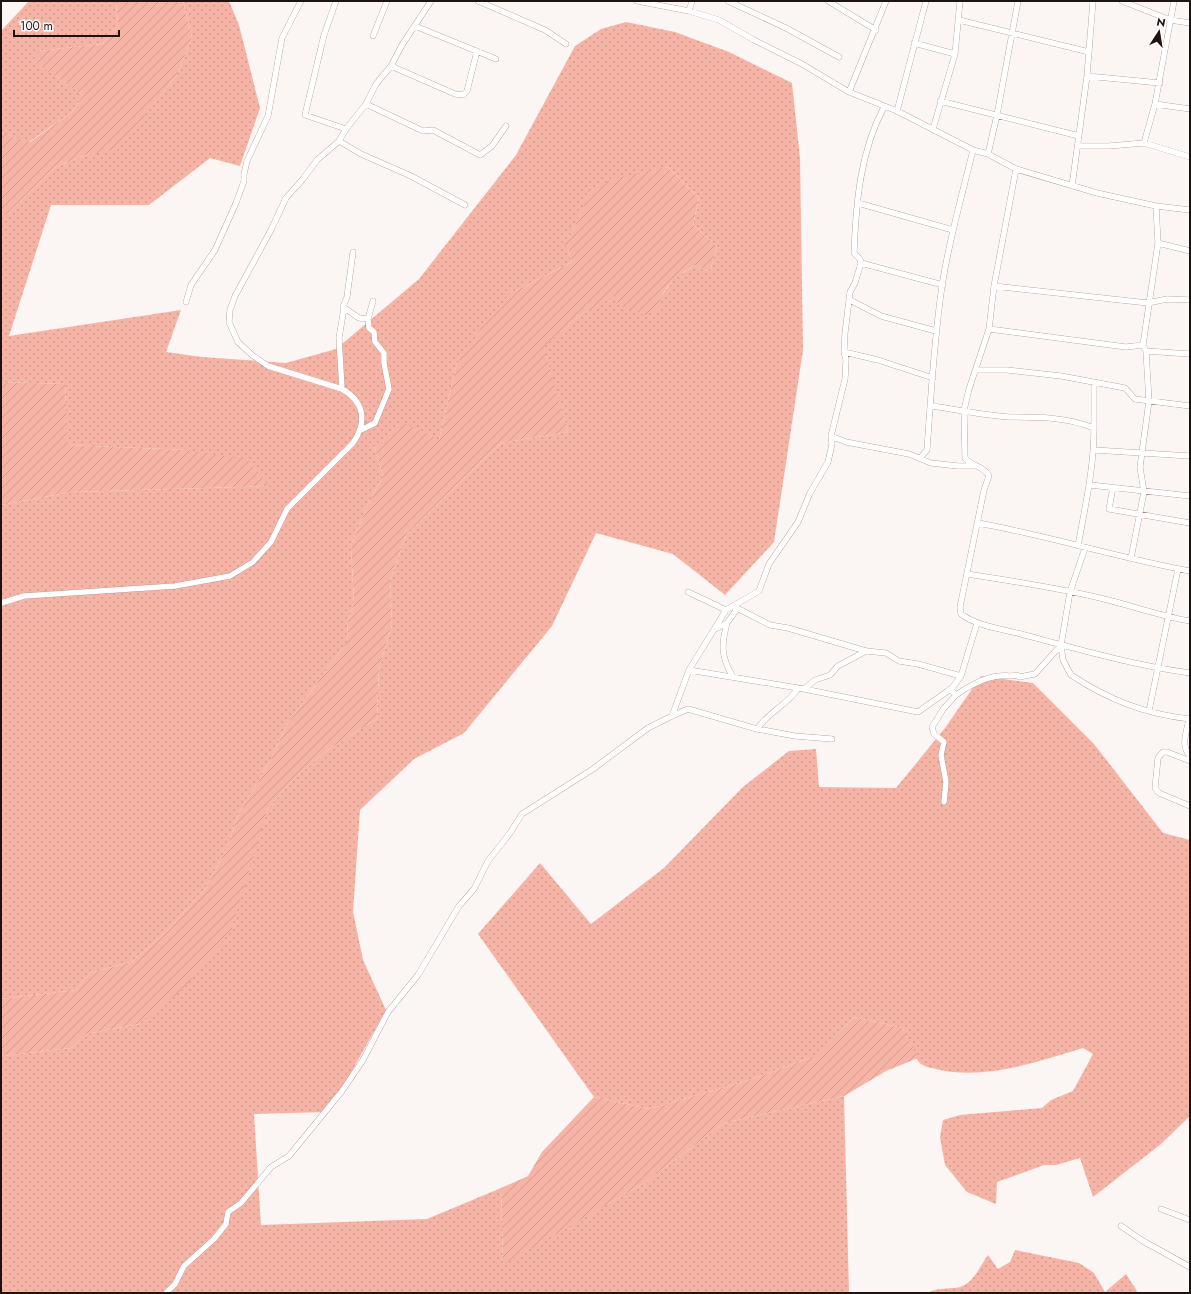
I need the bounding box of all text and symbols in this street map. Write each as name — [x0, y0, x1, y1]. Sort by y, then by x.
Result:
scale bar — [14, 12, 119, 38]
north arrow — [1139, 12, 1179, 52]
text: N — [1155, 13, 1167, 31]
text: 100 m — [20, 17, 53, 35]

